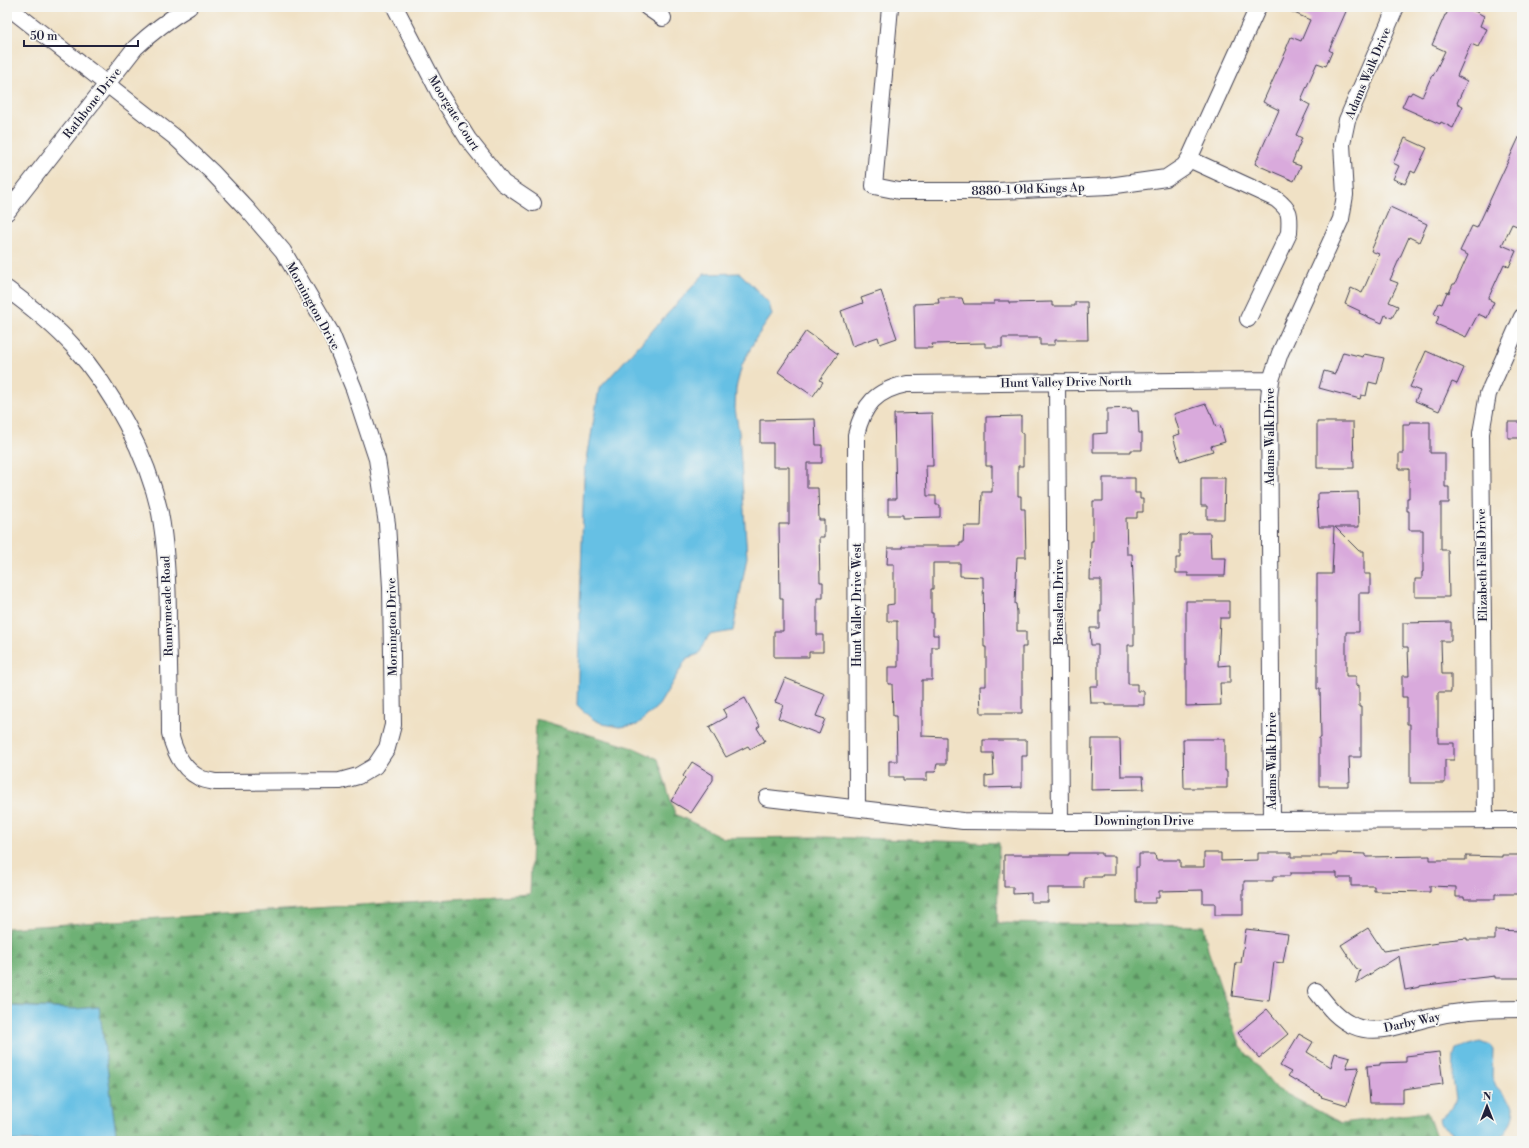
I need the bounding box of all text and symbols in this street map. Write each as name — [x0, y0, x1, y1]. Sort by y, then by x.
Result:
scale bar — [24, 22, 138, 48]
street label: Adams Walk Drive — [1342, 25, 1395, 122]
text: 50 m — [30, 29, 58, 44]
street label: Rathbone Drive — [60, 65, 125, 142]
street label: Moorgate Court — [424, 73, 483, 154]
street label: 8880-1 Old Kings Ap — [971, 180, 1085, 199]
street label: Mornington Drive — [282, 260, 343, 353]
street label: Hunt Valley Drive North — [1000, 374, 1132, 391]
street label: Adams Walk Drive — [1263, 388, 1278, 487]
street label: Elizabeth Falls Drive — [1474, 508, 1491, 622]
street label: Hunt Valley Drive West — [850, 542, 865, 667]
street label: Runnymeade Road — [158, 555, 177, 657]
street label: Bensalem Drive — [1052, 559, 1067, 646]
street label: Mornington Drive — [384, 578, 401, 676]
street label: Adams Walk Drive — [1265, 712, 1280, 811]
street label: Downington Drive — [1094, 814, 1194, 829]
street label: Darby Way — [1382, 1009, 1442, 1036]
north arrow — [1467, 1086, 1507, 1126]
text: N — [1483, 1090, 1492, 1104]

